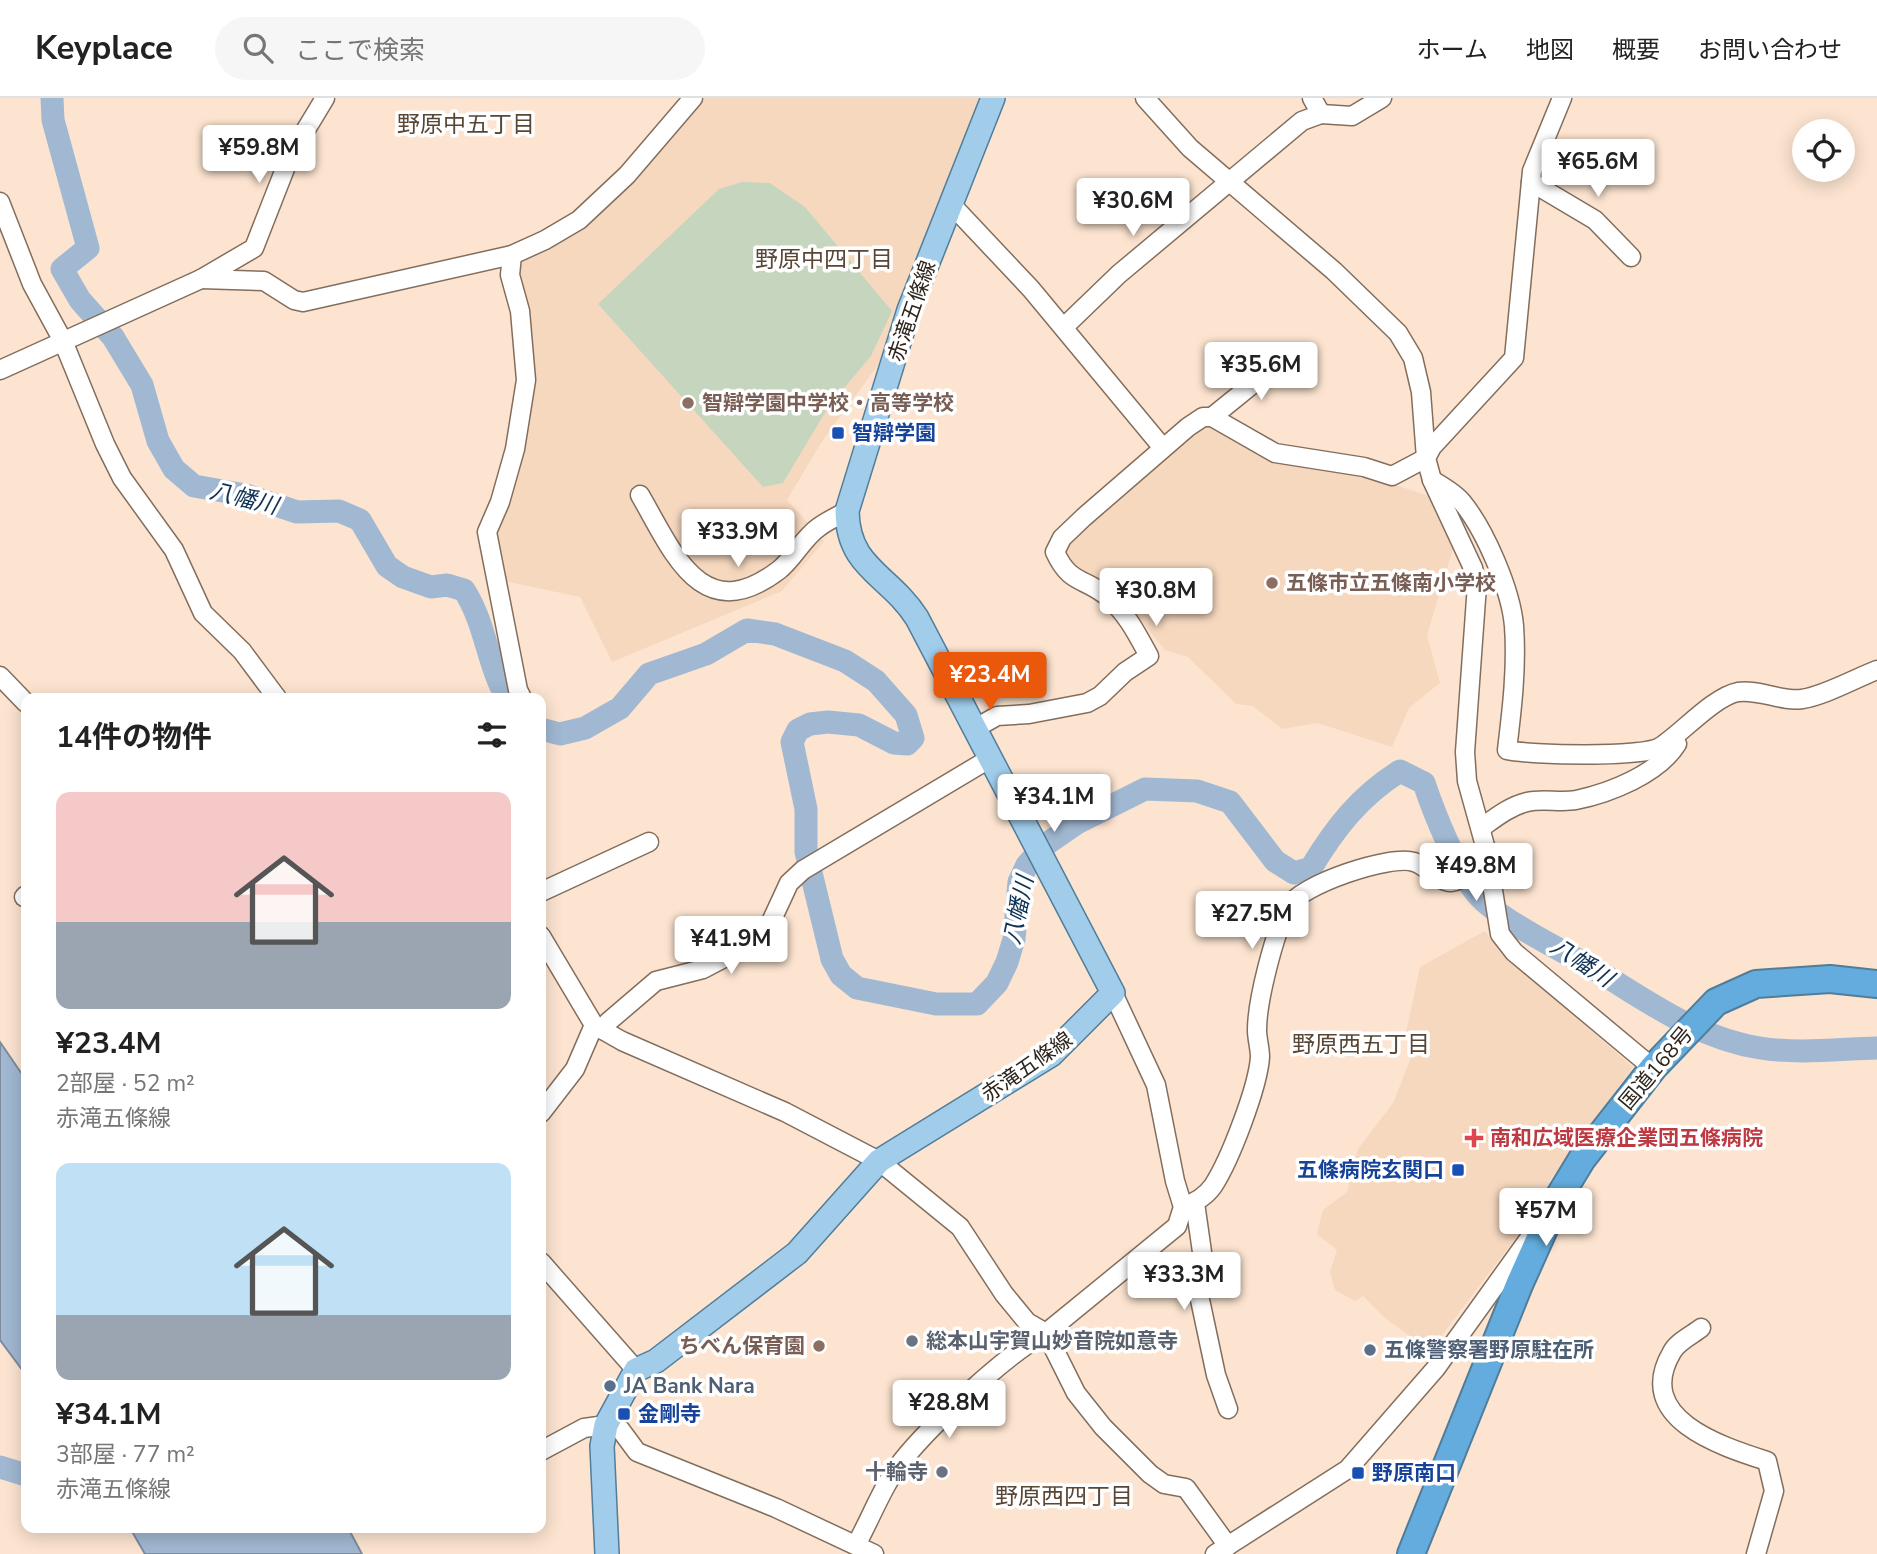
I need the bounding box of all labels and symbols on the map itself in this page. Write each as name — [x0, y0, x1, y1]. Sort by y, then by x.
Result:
district label: 野原中五丁目 — [397, 109, 535, 140]
pin: ¥59.8M — [202, 126, 316, 185]
pin: ¥65.6M — [1541, 140, 1655, 199]
pin: ¥30.6M — [1076, 178, 1190, 238]
district label: 野原中四丁目 — [755, 244, 893, 275]
street label: 赤滝五條線 — [882, 257, 942, 365]
pin: ¥35.6M — [1204, 342, 1318, 402]
place label: 智辯学園中学校・高等学校 — [702, 389, 954, 417]
marker: 智辯学園中学校・高等学校 — [680, 395, 696, 411]
place label: 智辯学園 — [852, 419, 936, 447]
marker: 智辯学園 — [830, 425, 846, 441]
water label: 八幡川 — [207, 475, 284, 523]
pin: ¥33.9M — [681, 510, 795, 569]
pin: ¥30.8M — [1099, 568, 1213, 628]
place label: 五條市立五條南小学校 — [1286, 569, 1496, 597]
marker: 五條市立五條南小学校 — [1264, 575, 1280, 591]
pin: ¥23.4M — [933, 652, 1047, 712]
pin: ¥34.1M — [997, 774, 1111, 834]
pin: ¥49.8M — [1419, 844, 1533, 903]
water label: 八幡川 — [996, 870, 1041, 947]
pin: ¥27.5M — [1195, 892, 1309, 951]
pin: ¥41.9M — [674, 916, 788, 976]
water label: 八幡川 — [1544, 931, 1622, 996]
street label: 国道168号 — [1613, 1020, 1699, 1116]
street label: 赤滝五條線 — [976, 1025, 1078, 1109]
district label: 野原西五丁目 — [1292, 1029, 1430, 1060]
place label: 南和広域医療企業団五條病院 — [1490, 1124, 1763, 1152]
marker: 南和広域医療企業団五條病院 — [1464, 1128, 1484, 1148]
place label: 五條病院玄関口 — [1297, 1156, 1444, 1184]
marker: 五條病院玄関口 — [1450, 1162, 1466, 1178]
pin: ¥57M — [1505, 1188, 1587, 1248]
pin: ¥33.3M — [1127, 1252, 1241, 1312]
place label: 総本山宇賀山妙音院如意寺 — [926, 1327, 1178, 1355]
place label: ちべん保育園 — [679, 1332, 805, 1360]
marker: 総本山宇賀山妙音院如意寺 — [904, 1333, 920, 1349]
place label: 五條警察署野原駐在所 — [1384, 1336, 1594, 1364]
marker: ちべん保育園 — [811, 1338, 827, 1354]
marker: 五條警察署野原駐在所 — [1362, 1342, 1378, 1358]
place label: JA Bank Nara — [623, 1372, 755, 1400]
marker: JA Bank Nara — [602, 1378, 618, 1394]
pin: ¥28.8M — [892, 1380, 1006, 1440]
place label: 金剛寺 — [638, 1400, 701, 1428]
marker: 金剛寺 — [616, 1406, 632, 1422]
place label: 十輪寺 — [865, 1458, 928, 1486]
place label: 野原南口 — [1372, 1459, 1456, 1487]
marker: 十輪寺 — [934, 1464, 950, 1480]
marker: 野原南口 — [1350, 1465, 1366, 1481]
district label: 野原西四丁目 — [995, 1481, 1133, 1512]

